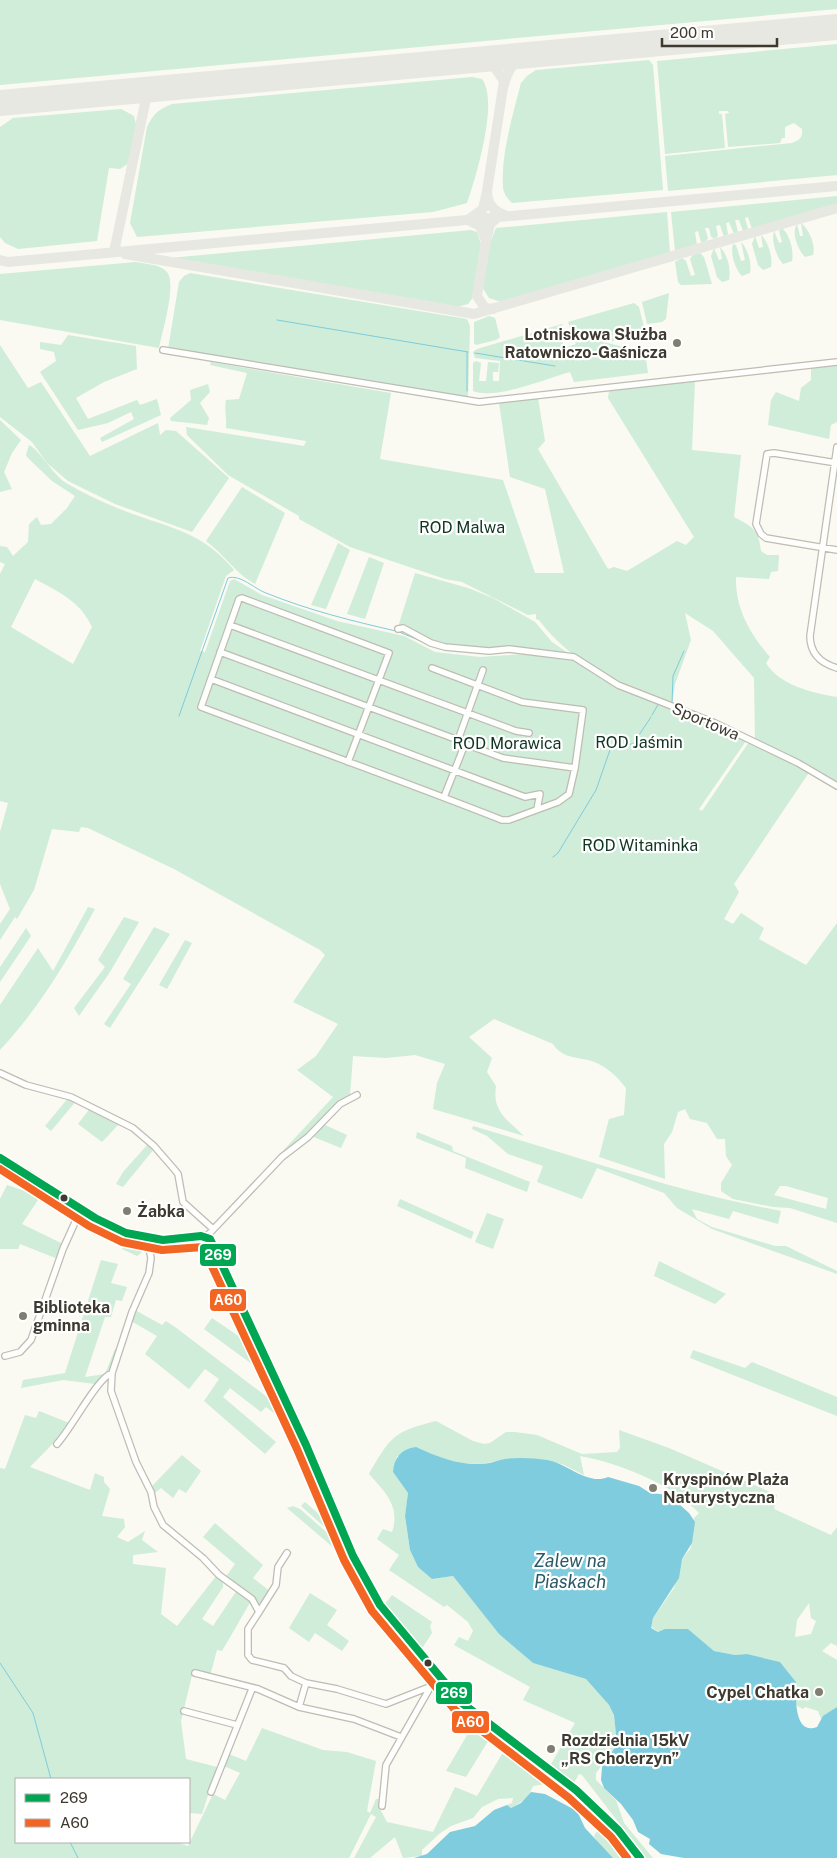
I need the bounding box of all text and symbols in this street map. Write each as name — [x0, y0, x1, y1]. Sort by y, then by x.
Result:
scale bar — [662, 15, 777, 47]
text: 200 m — [670, 24, 714, 41]
place label: Lotniskowa Służba Ratowniczo-Gaśnicza — [504, 325, 667, 362]
marker: Lotniskowa Służba Ratowniczo-Gaśnicza — [671, 337, 683, 349]
park label: ROD Malwa — [419, 518, 505, 537]
street label: Sportowa — [669, 699, 742, 744]
park label: ROD Jaśmin — [595, 733, 683, 752]
park label: ROD Morawica — [453, 734, 561, 753]
park label: ROD Witaminka — [582, 836, 698, 855]
unlabelled marker — [59, 1193, 69, 1203]
place label: Żabka — [137, 1201, 185, 1221]
marker: Żabka — [121, 1205, 133, 1217]
line badge: 269 — [199, 1243, 237, 1267]
text: 269 — [204, 1247, 232, 1263]
line badge: A60 — [209, 1288, 247, 1312]
text: A60 — [214, 1292, 242, 1308]
place label: Biblioteka gminna — [33, 1298, 110, 1335]
marker: Biblioteka gminna — [17, 1310, 29, 1322]
place label: Kryspinów Plaża Naturystyczna — [663, 1470, 789, 1507]
marker: Kryspinów Plaża Naturystyczna — [647, 1482, 659, 1494]
water label: Zalew na Piaskach — [534, 1550, 606, 1592]
unlabelled marker — [423, 1658, 433, 1668]
line badge: 269 — [435, 1681, 473, 1705]
place label: Cypel Chatka — [706, 1683, 809, 1702]
text: 269 — [440, 1685, 468, 1701]
marker: Cypel Chatka — [813, 1686, 825, 1698]
line badge: A60 — [451, 1710, 490, 1734]
text: A60 — [456, 1714, 484, 1730]
place label: Rozdzielnia 15kV „RS Cholerzyn” — [561, 1731, 689, 1768]
marker: Rozdzielnia 15kV „RS Cholerzyn” — [545, 1743, 557, 1755]
legend — [15, 1778, 190, 1843]
text: 269 — [60, 1789, 88, 1806]
text: A60 — [60, 1814, 89, 1831]

